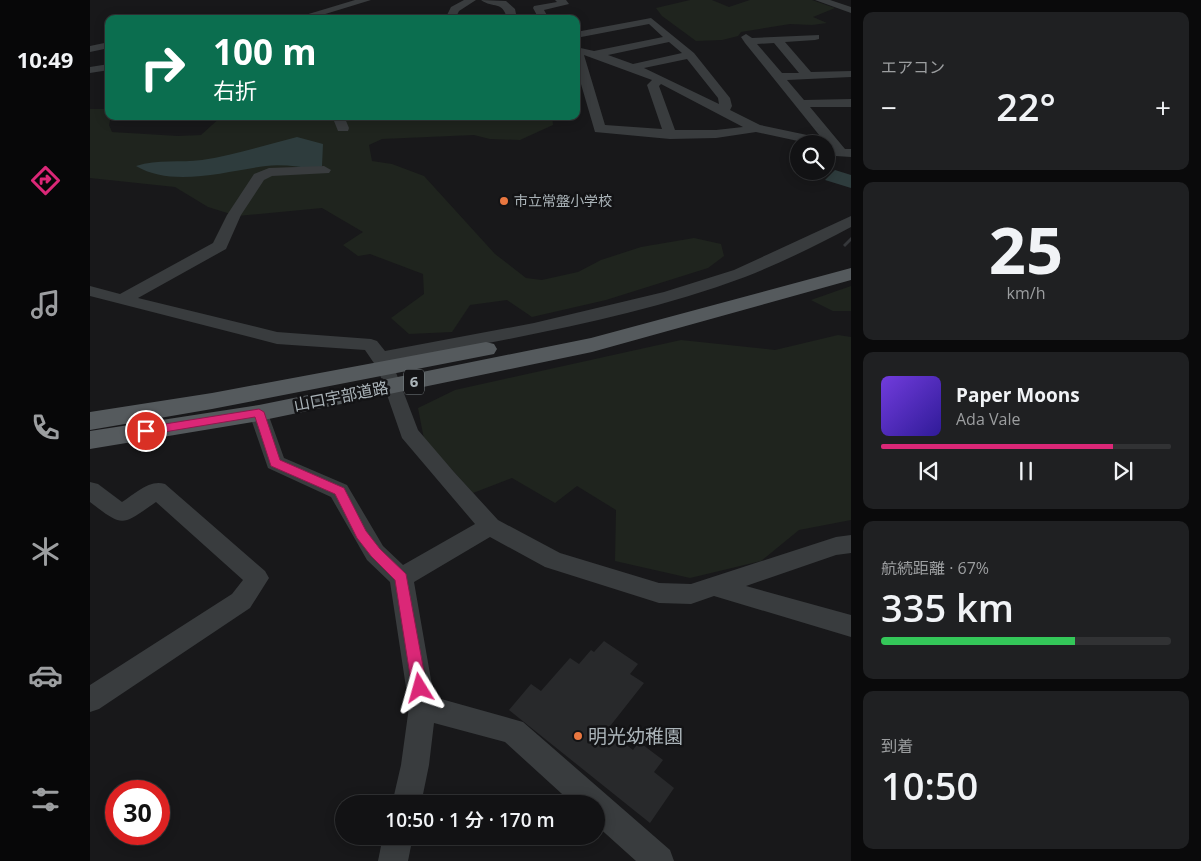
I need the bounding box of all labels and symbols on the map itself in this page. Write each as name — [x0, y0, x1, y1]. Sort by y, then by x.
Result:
place label: 市立常盤小学校 — [514, 191, 612, 210]
marker: 市立常盤小学校 — [498, 195, 510, 207]
road number: 6 — [404, 370, 424, 394]
street label: 山口宇部道路 — [292, 376, 390, 416]
pin — [125, 410, 167, 452]
position arrow — [393, 661, 445, 713]
place label: 明光幼稚園 — [588, 723, 683, 749]
marker: 明光幼稚園 — [572, 730, 584, 742]
speed limit sign: 30 — [105, 780, 170, 845]

